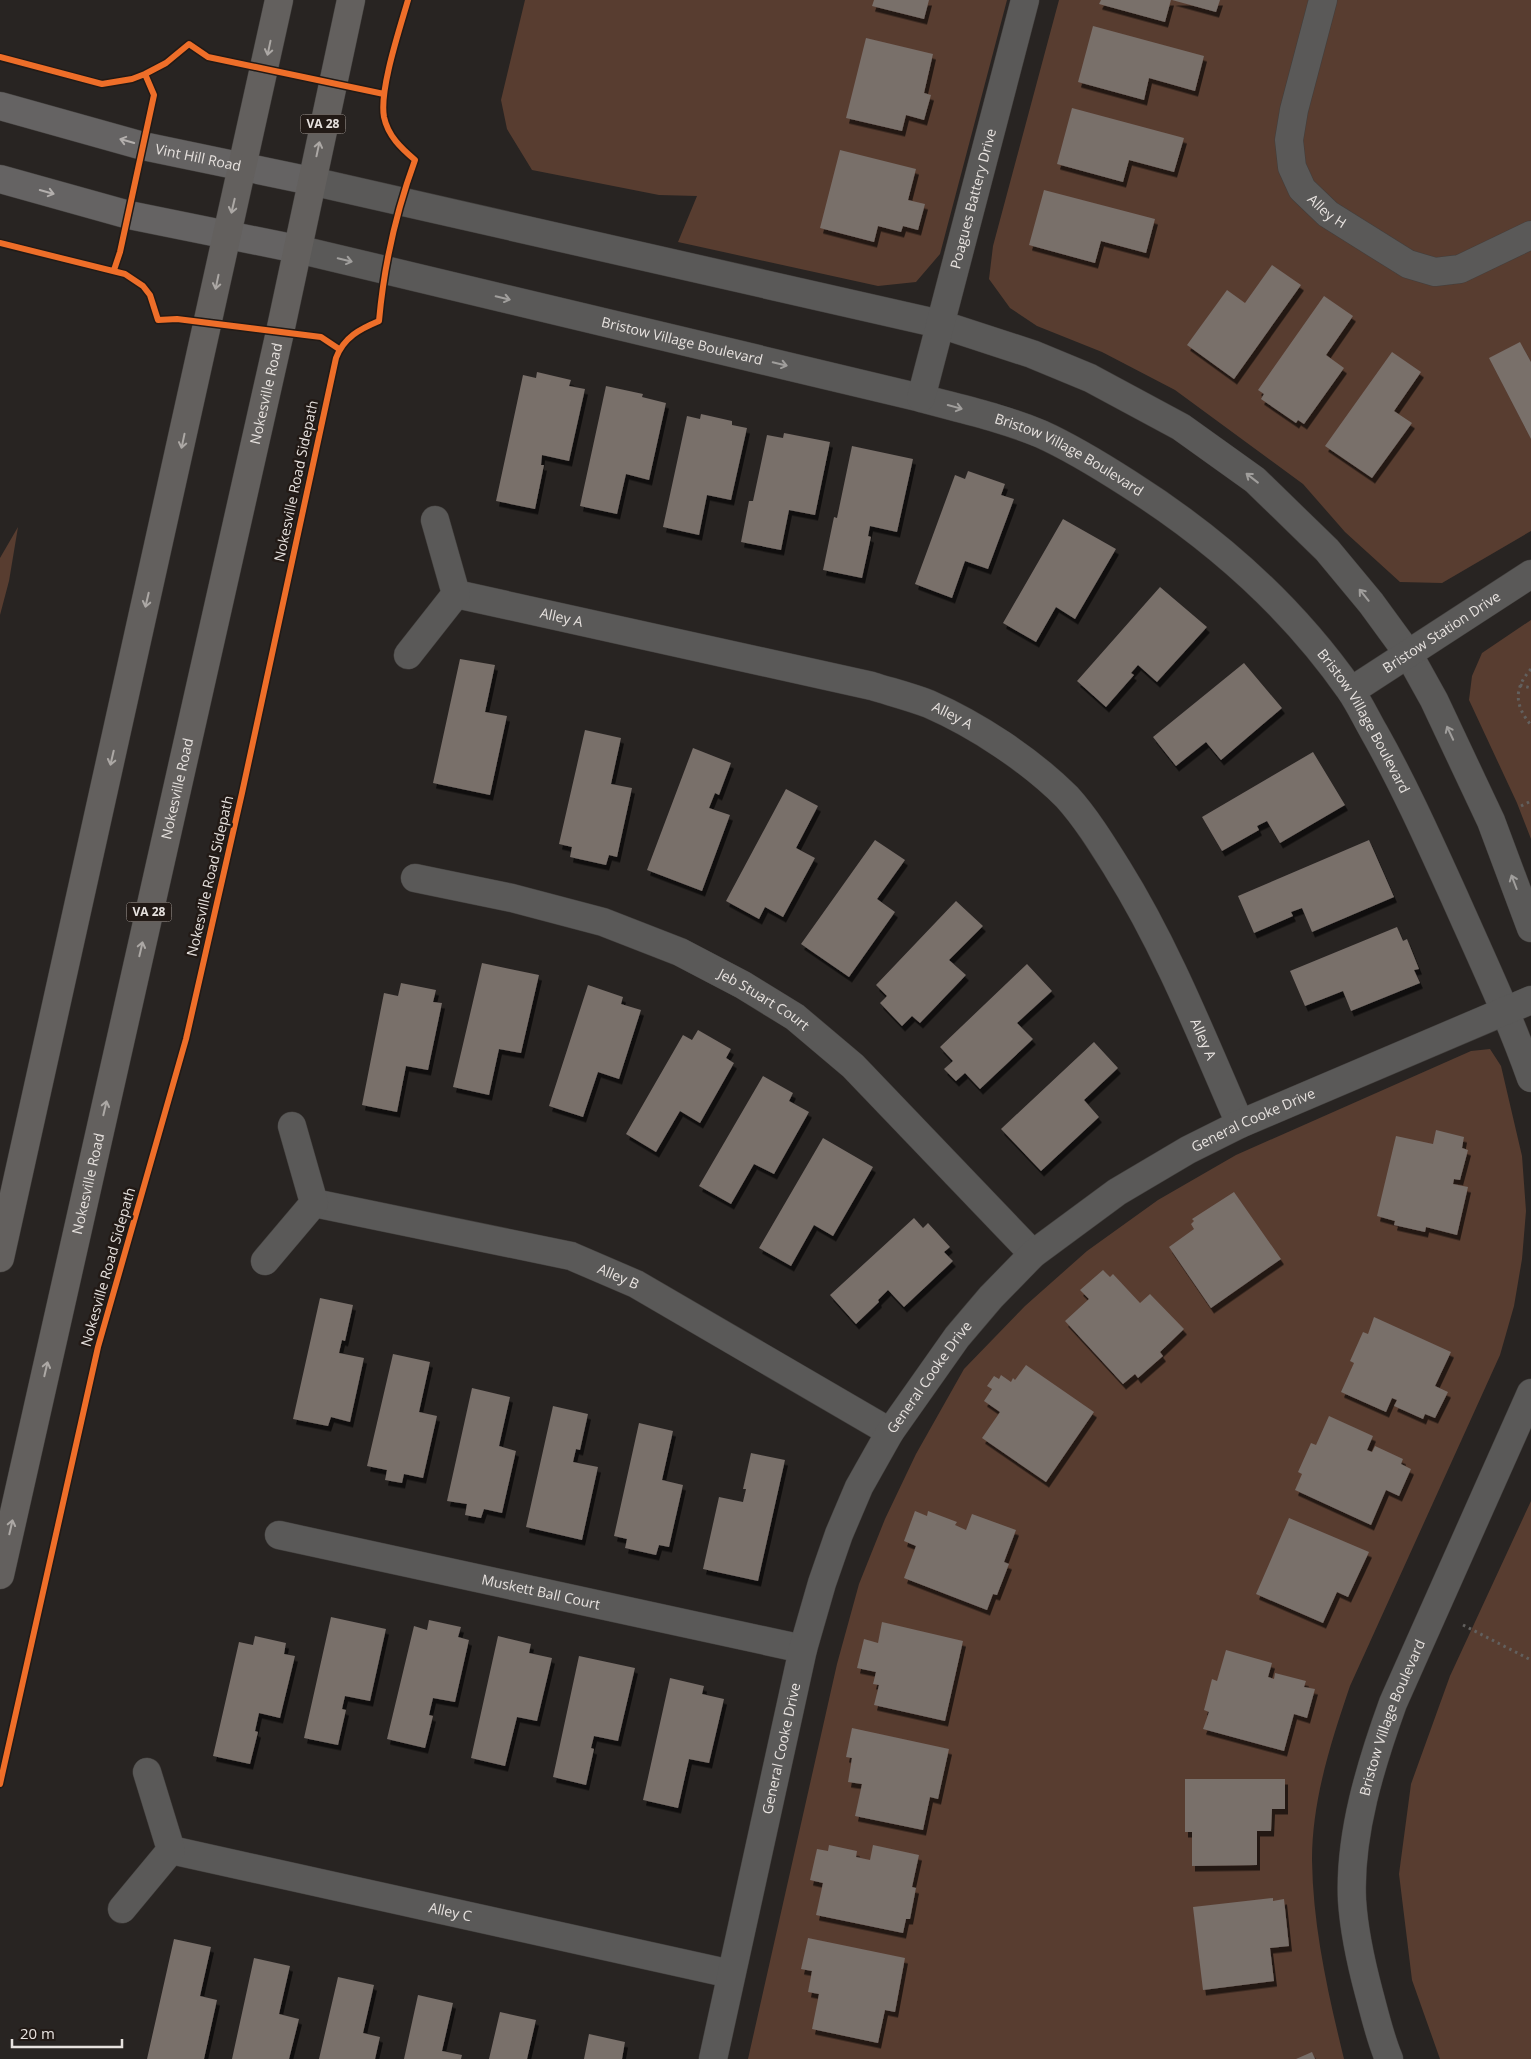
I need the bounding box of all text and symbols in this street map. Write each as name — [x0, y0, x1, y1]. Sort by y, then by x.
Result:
one-way arrow — [264, 39, 274, 55]
road number: VA 28 — [300, 115, 346, 134]
street label: Poagues Battery Drive — [945, 126, 1000, 271]
one-way arrow — [119, 136, 135, 145]
street label: Vint Hill Road — [154, 139, 243, 175]
one-way arrow — [313, 142, 323, 158]
one-way arrow — [39, 188, 55, 198]
street label: Alley H — [1304, 189, 1350, 232]
one-way arrow — [228, 198, 237, 214]
one-way arrow — [336, 256, 352, 265]
one-way arrow — [211, 274, 221, 290]
one-way arrow — [494, 293, 510, 303]
street label: Bristow Village Boulevard — [600, 312, 765, 369]
street label: Nokesville Road — [245, 341, 286, 446]
one-way arrow — [771, 360, 787, 369]
street label: Nokesville Road Sidepath — [269, 398, 322, 563]
one-way arrow — [946, 403, 962, 412]
street label: Bristow Village Boulevard — [993, 408, 1147, 500]
one-way arrow — [177, 433, 187, 449]
one-way arrow — [1246, 473, 1259, 484]
street label: Bristow Station Drive — [1379, 586, 1504, 677]
one-way arrow — [1359, 589, 1370, 602]
one-way arrow — [142, 591, 151, 607]
street label: Alley A — [538, 603, 585, 631]
street label: Bristow Village Boulevard — [1313, 645, 1415, 796]
street label: Alley A — [929, 697, 977, 733]
one-way arrow — [1444, 726, 1454, 741]
street label: Nokesville Road — [156, 736, 197, 841]
one-way arrow — [107, 750, 116, 766]
street label: Nokesville Road Sidepath — [182, 794, 237, 958]
one-way arrow — [1509, 875, 1518, 890]
road number: VA 28 — [126, 902, 172, 922]
one-way arrow — [137, 942, 146, 958]
street label: Jeb Stuart Court — [713, 963, 814, 1034]
street label: Alley A — [1186, 1015, 1221, 1063]
street label: General Cooke Drive — [1188, 1083, 1318, 1156]
one-way arrow — [101, 1100, 110, 1116]
street label: Nokesville Road — [67, 1131, 108, 1236]
street label: Nokesville Road Sidepath — [76, 1185, 139, 1349]
street label: Alley B — [595, 1259, 642, 1293]
street label: General Cooke Drive — [882, 1316, 976, 1437]
one-way arrow — [42, 1361, 51, 1377]
one-way arrow — [7, 1520, 16, 1536]
street label: Muskett Ball Court — [480, 1569, 602, 1614]
street label: Bristow Village Boulevard — [1354, 1636, 1429, 1798]
street label: General Cooke Drive — [757, 1681, 804, 1816]
street label: Alley C — [427, 1897, 474, 1925]
scale bar — [12, 2016, 122, 2048]
text: 20 m — [20, 2023, 55, 2043]

